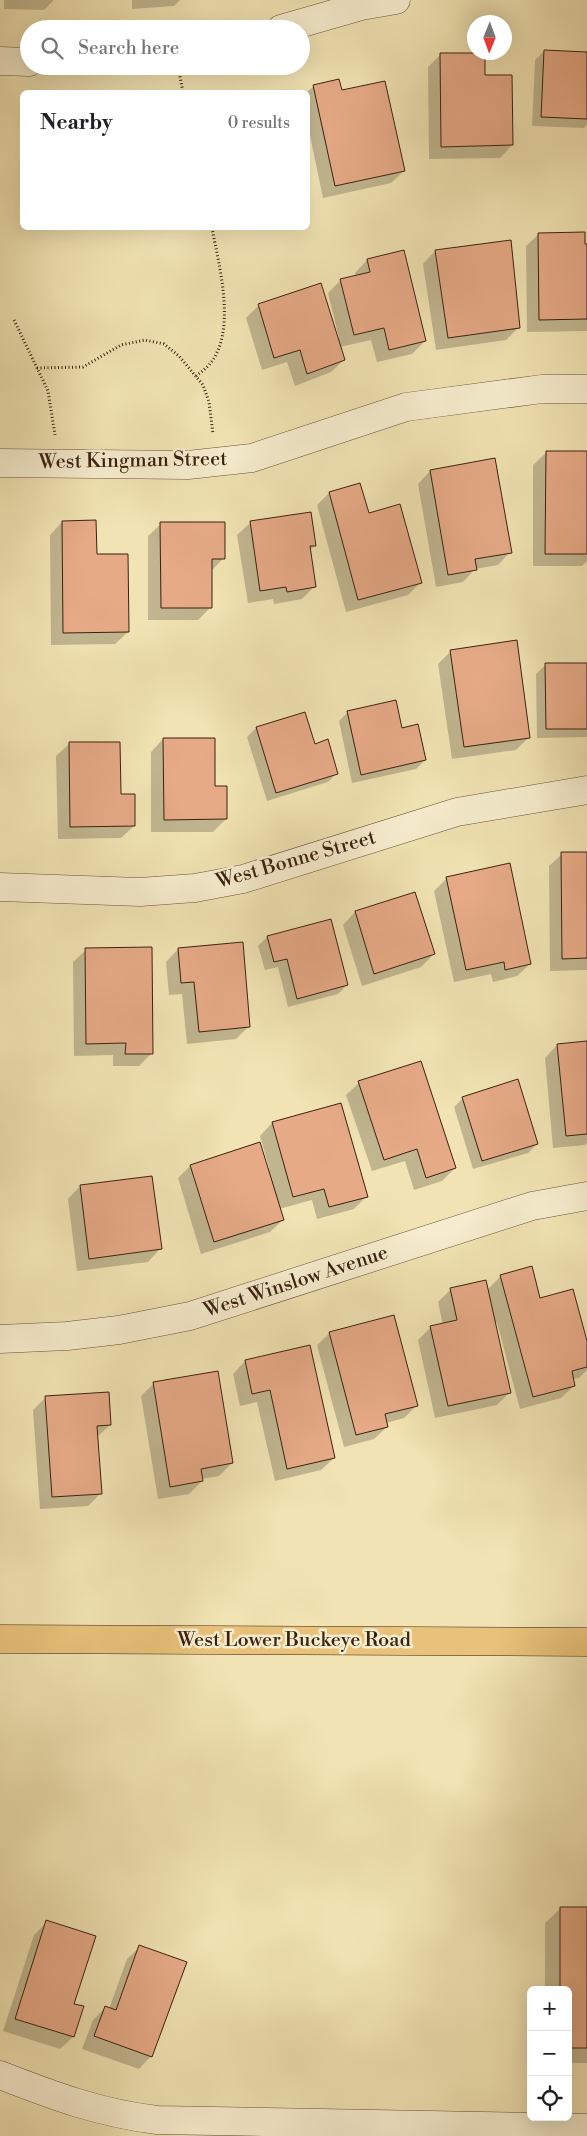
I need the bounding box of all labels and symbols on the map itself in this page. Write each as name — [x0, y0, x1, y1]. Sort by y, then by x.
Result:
north arrow — [467, 15, 512, 60]
street label: West Kingman Street — [38, 447, 227, 475]
street label: West Bonne Street — [212, 825, 379, 895]
street label: West Winslow Avenue — [200, 1240, 391, 1324]
street label: West Lower Buckeye Road — [176, 1628, 411, 1653]

